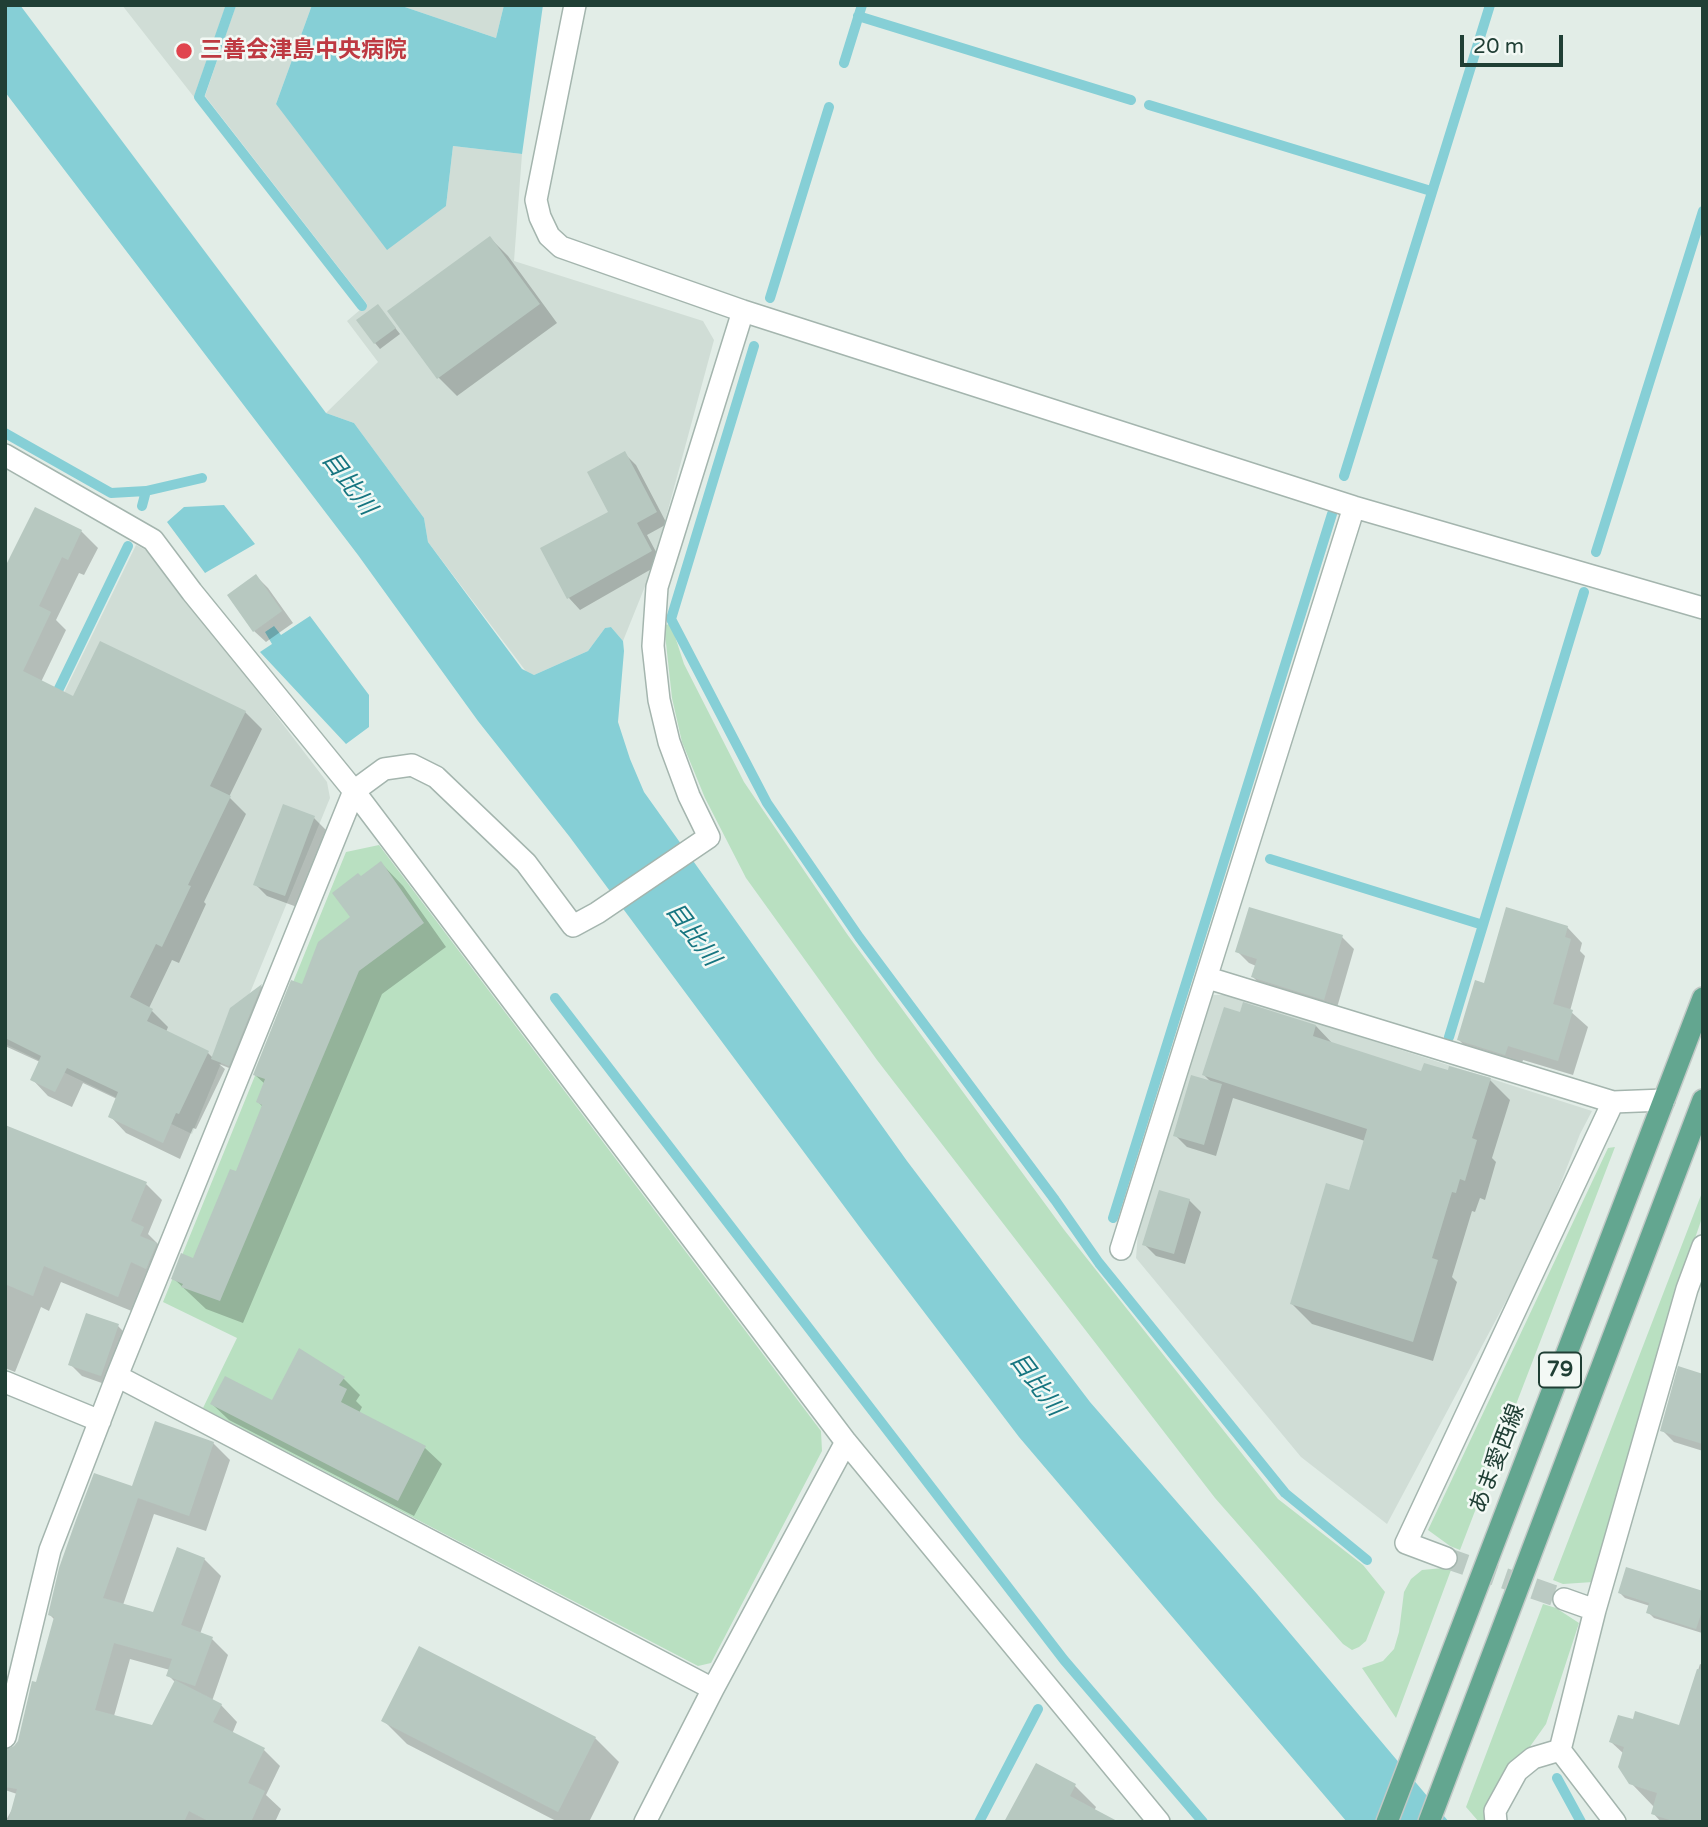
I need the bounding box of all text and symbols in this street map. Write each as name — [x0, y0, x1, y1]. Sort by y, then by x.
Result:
scale bar — [1463, 21, 1566, 65]
text: 20 m — [1473, 34, 1524, 59]
place label: 三善会津島中央病院 — [200, 37, 407, 65]
marker: 三善会津島中央病院 — [174, 41, 194, 61]
water label: 目比川 — [315, 447, 381, 521]
water label: 目比川 — [659, 898, 725, 972]
water label: 目比川 — [1003, 1348, 1069, 1422]
road number: 79 — [1539, 1352, 1581, 1388]
street label: あま愛西線 — [1465, 1400, 1531, 1518]

